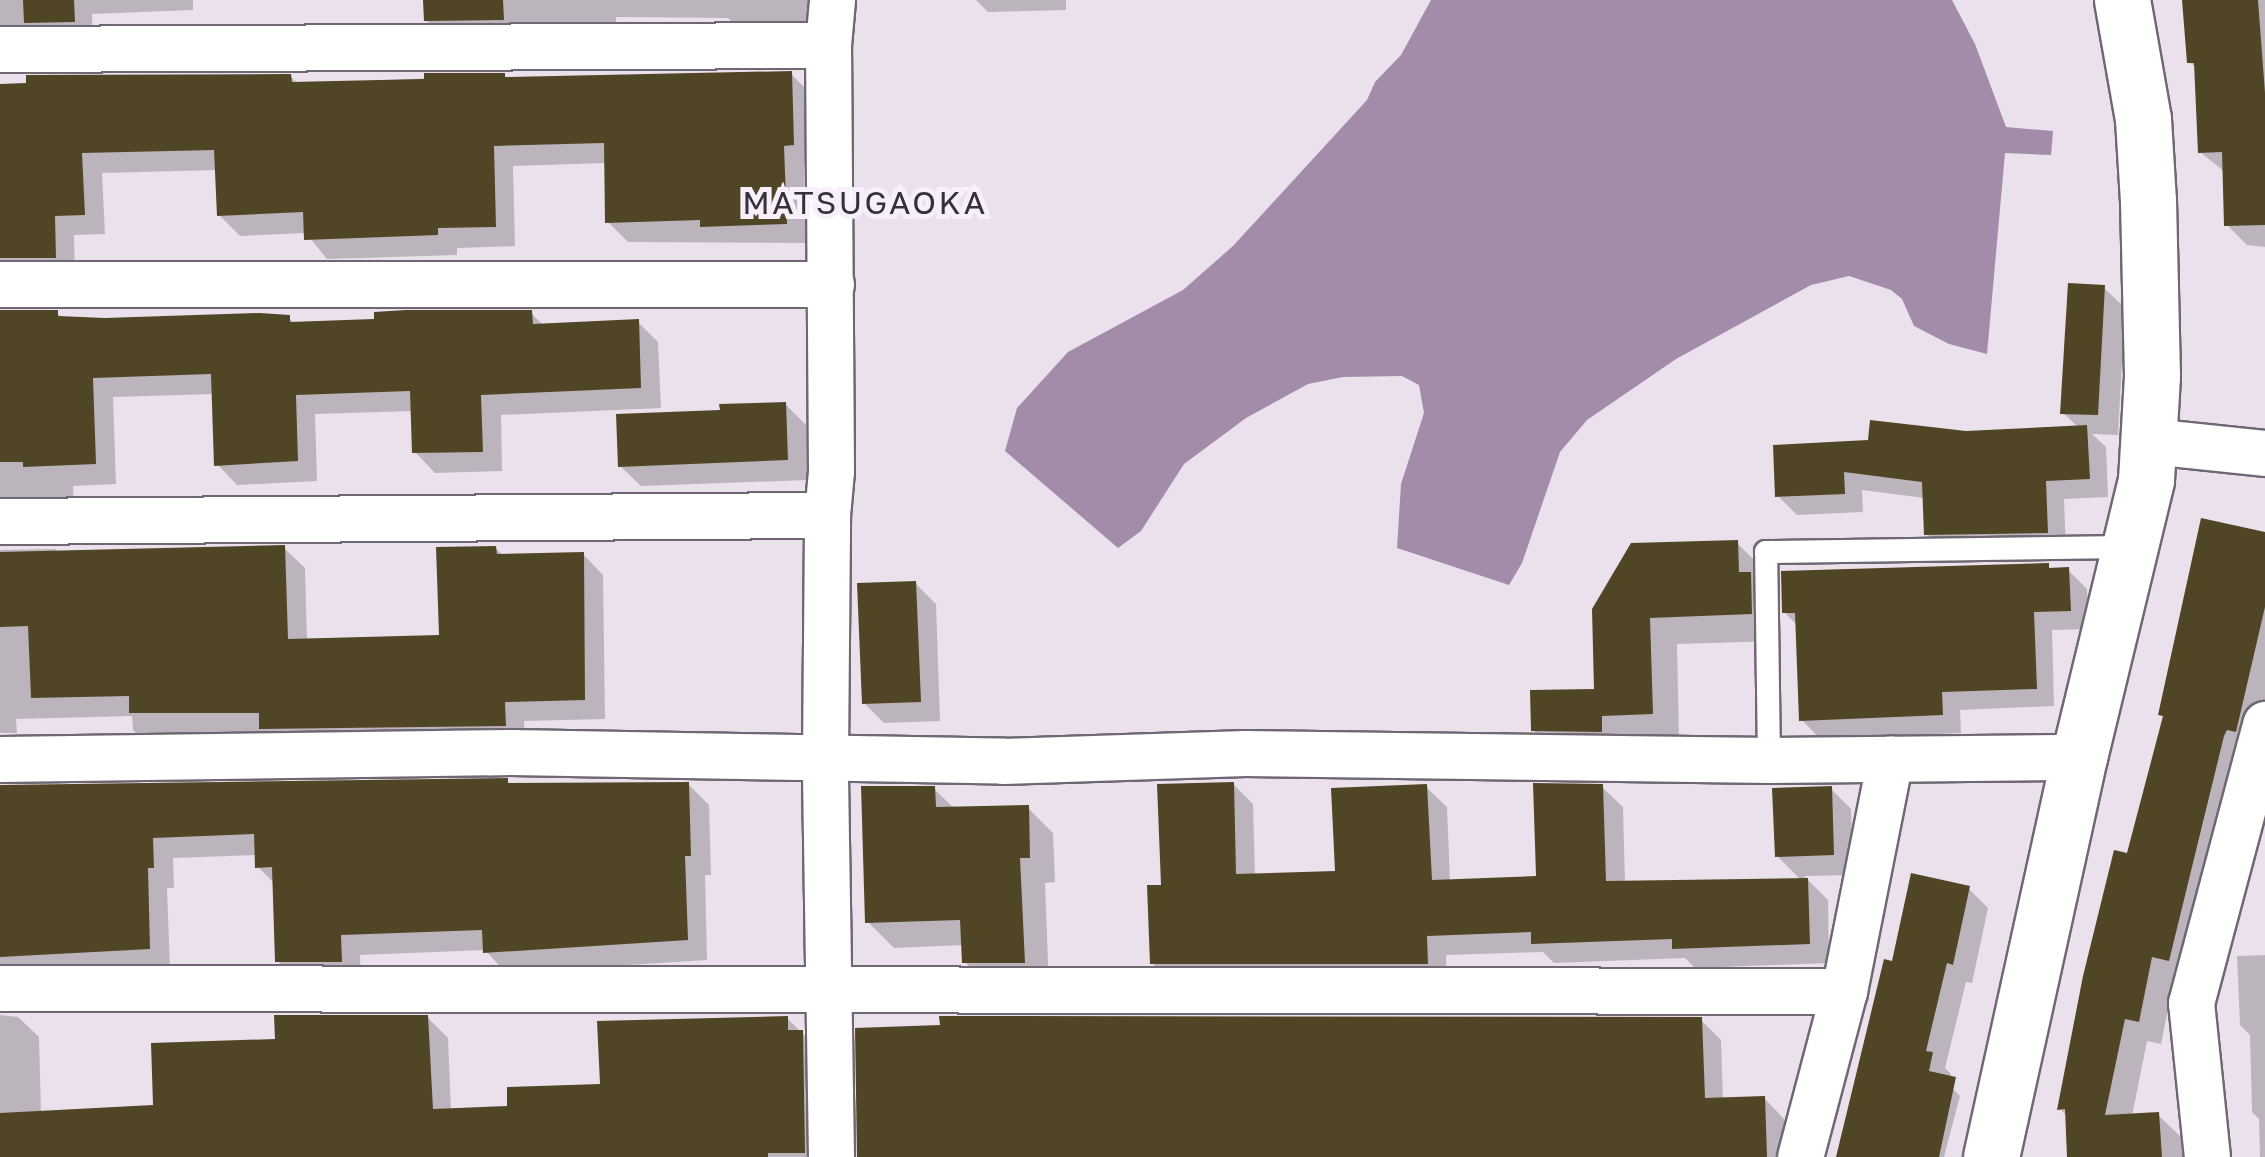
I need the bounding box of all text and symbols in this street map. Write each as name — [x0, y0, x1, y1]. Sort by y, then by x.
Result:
district label: MATSUGAOKA — [742, 183, 988, 221]

